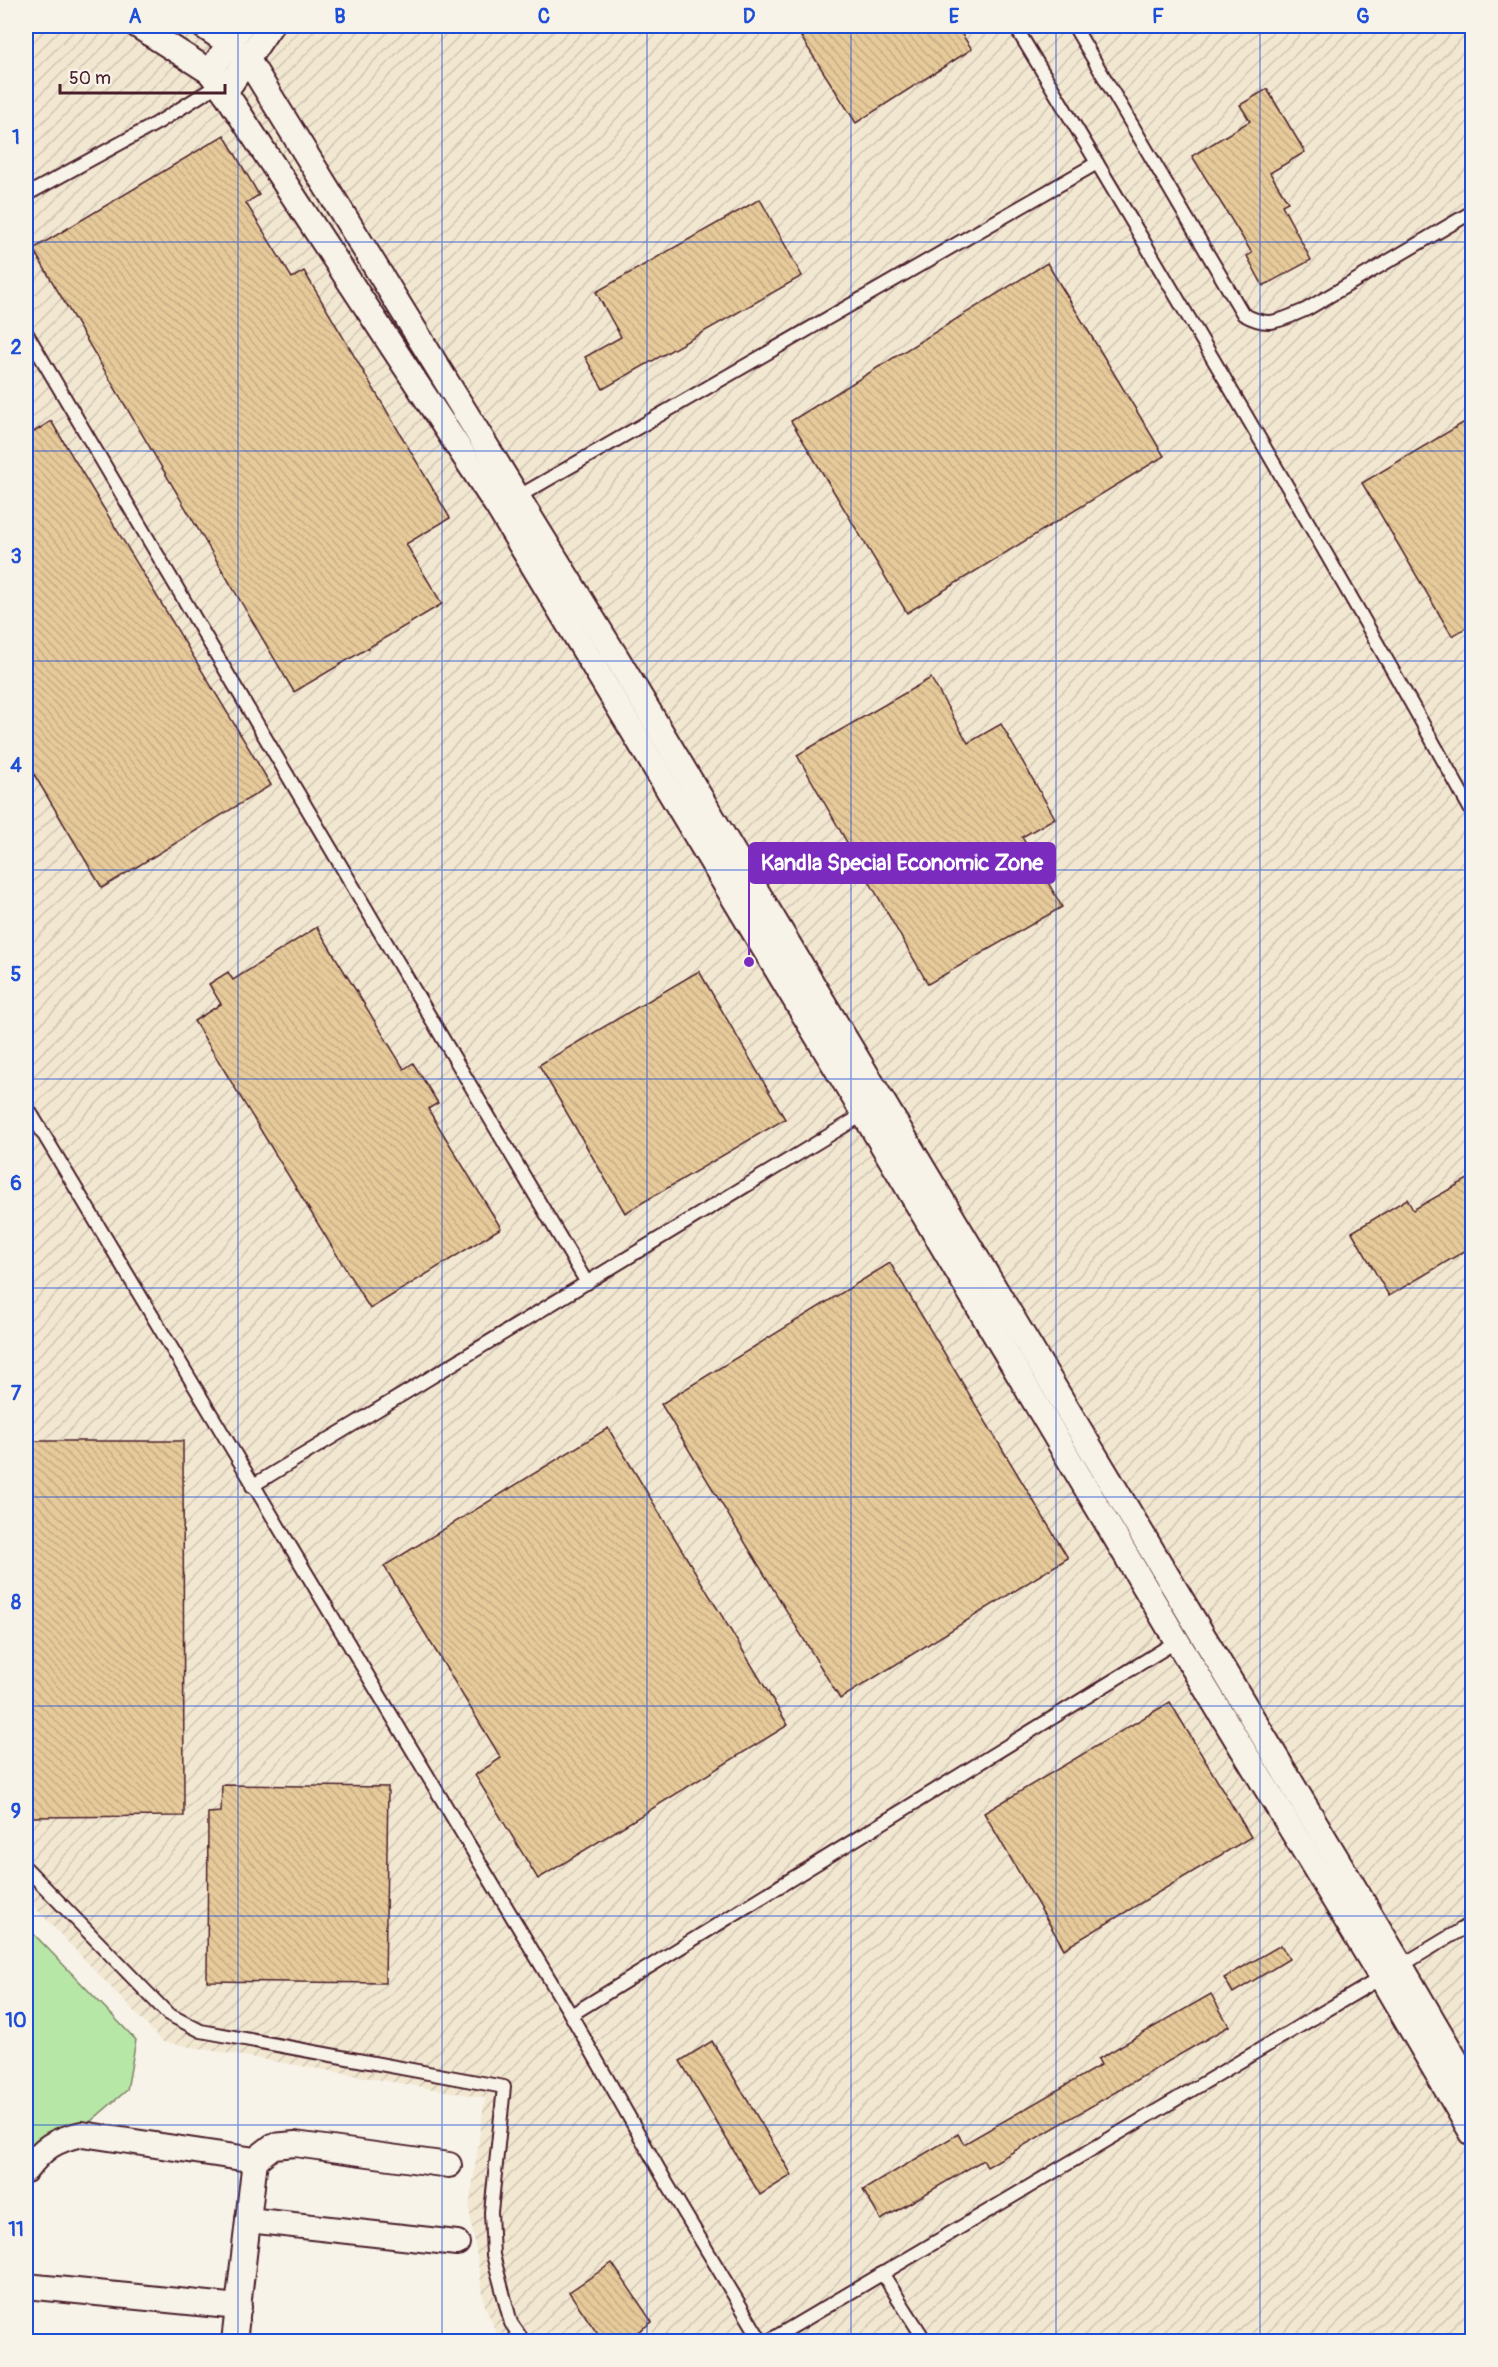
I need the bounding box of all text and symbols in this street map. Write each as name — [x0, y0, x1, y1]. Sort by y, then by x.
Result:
text: A — [129, 4, 142, 29]
text: B — [334, 4, 346, 29]
text: C — [538, 4, 550, 29]
text: D — [743, 4, 756, 29]
text: E — [949, 4, 960, 29]
text: F — [1152, 4, 1164, 29]
text: G — [1356, 4, 1370, 29]
scale bar — [60, 57, 225, 95]
text: 50 m — [69, 67, 111, 90]
text: 1 — [12, 125, 20, 150]
text: 2 — [10, 335, 22, 360]
text: 3 — [10, 544, 22, 569]
text: 4 — [10, 753, 22, 778]
callout: Kandla Special Economic Zone — [749, 843, 1055, 883]
text: Kandla Special Economic Zone — [761, 849, 1044, 877]
text: 5 — [11, 962, 22, 987]
text: 6 — [10, 1171, 22, 1196]
text: 7 — [11, 1381, 22, 1406]
text: 8 — [11, 1590, 21, 1615]
text: 9 — [11, 1799, 21, 1824]
text: 10 — [5, 2008, 27, 2033]
text: 11 — [8, 2217, 24, 2242]

